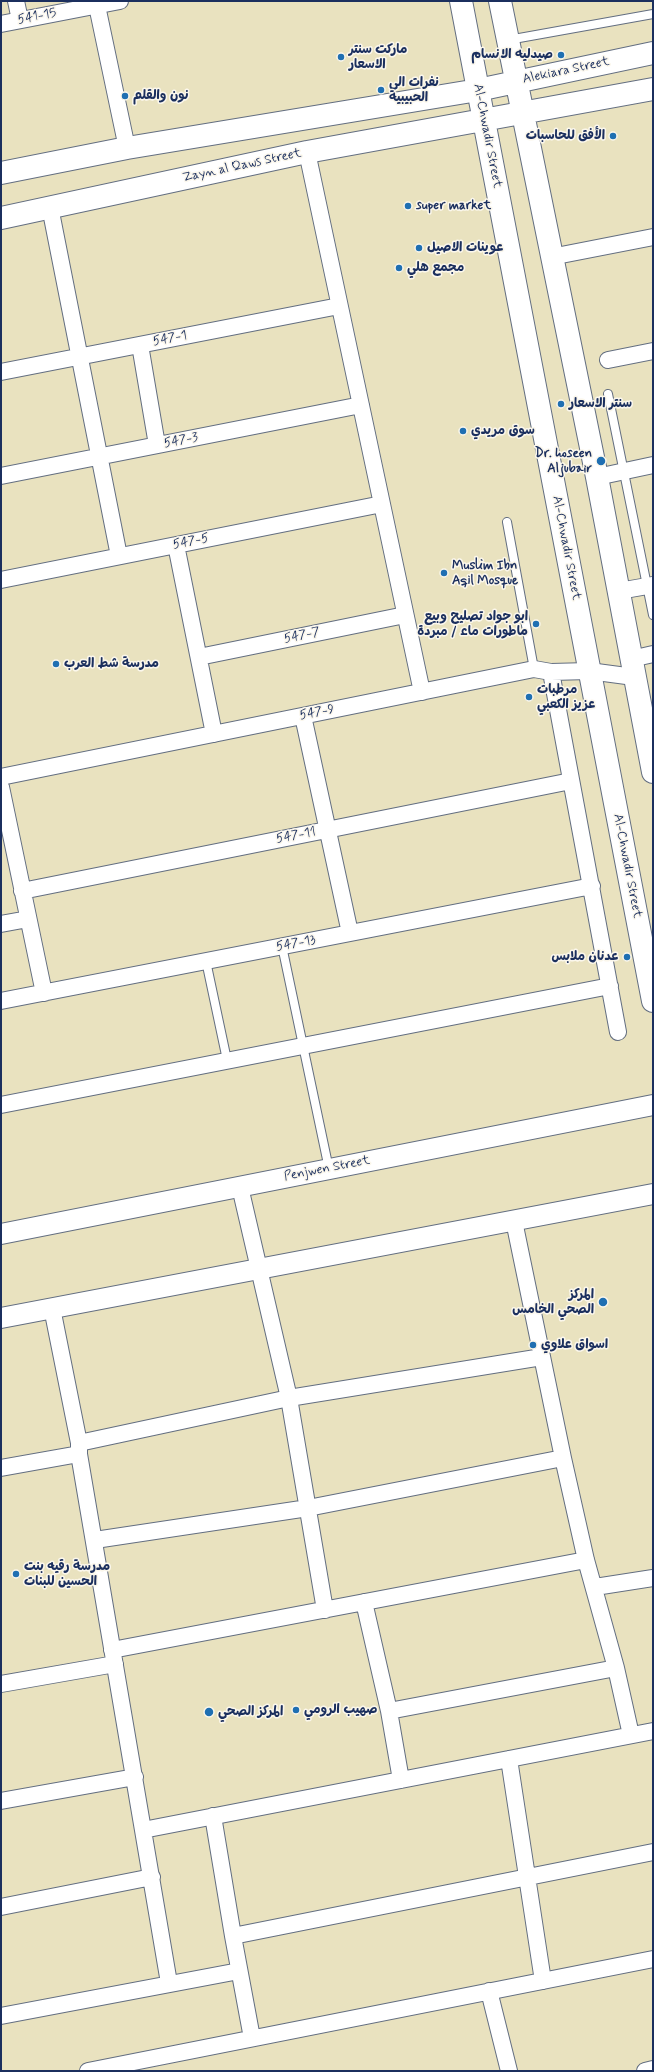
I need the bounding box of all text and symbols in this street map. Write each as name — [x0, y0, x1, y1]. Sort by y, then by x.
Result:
street label: 541-15 — [16, 6, 58, 28]
place label: ماركت سنتر الاسعار — [349, 42, 408, 73]
place label: صيدليه الانسام — [471, 47, 553, 63]
marker: صيدليه الانسام — [556, 50, 566, 60]
marker: ماركت سنتر الاسعار — [336, 52, 346, 62]
street label: Alekiara Street — [521, 54, 611, 88]
place label: نفرات الى الحبيبية — [389, 75, 439, 106]
street label: Al-Chwadir Street — [469, 83, 505, 189]
marker: نفرات الى الحبيبية — [376, 85, 386, 95]
place label: نون والقلم — [133, 88, 189, 104]
marker: نون والقلم — [120, 91, 130, 101]
place label: الأفق للحاسبات — [526, 128, 605, 144]
marker: الأفق للحاسبات — [608, 131, 618, 141]
street label: Zayn al Qaws Street — [181, 146, 303, 186]
place label: super market — [416, 198, 491, 214]
marker: super market — [403, 201, 413, 211]
place label: عوينات الاصيل — [427, 240, 503, 256]
marker: عوينات الاصيل — [414, 243, 424, 253]
place label: مجمع هلي — [407, 260, 464, 276]
marker: مجمع هلي — [394, 263, 404, 273]
street label: 547-1 — [152, 328, 188, 350]
place label: سنتر الاسعار — [569, 396, 632, 412]
marker: سنتر الاسعار — [556, 399, 566, 409]
place label: سوق مريدي — [471, 423, 535, 439]
marker: سوق مريدي — [458, 426, 468, 436]
street label: 547-3 — [163, 430, 199, 452]
place label: Dr. hoseen Aljubair — [535, 446, 592, 477]
marker: Dr. hoseen Aljubair — [595, 455, 607, 467]
street label: Al-Chwadir Street — [548, 495, 584, 601]
street label: 547-5 — [172, 531, 210, 553]
place label: Muslim Ibn Aqil Mosque — [452, 558, 518, 589]
marker: Muslim Ibn Aqil Mosque — [439, 568, 449, 578]
place label: ابو جواد تصليح وبيع ماطورات ماء / مبردة — [417, 609, 528, 640]
marker: ابو جواد تصليح وبيع ماطورات ماء / مبردة — [531, 619, 541, 629]
street label: 547-7 — [282, 625, 322, 647]
place label: مدرسة شط العرب — [64, 656, 159, 672]
marker: مدرسة شط العرب — [51, 659, 61, 669]
place label: مرطبات عزيز الكعبي — [537, 682, 595, 713]
marker: مرطبات عزيز الكعبي — [524, 692, 534, 702]
street label: 547-9 — [298, 702, 336, 724]
street label: Al-Chwadir Street — [609, 813, 645, 919]
street label: 547-11 — [275, 825, 317, 847]
street label: 547-13 — [275, 933, 317, 955]
place label: عدنان ملابس — [551, 949, 619, 965]
marker: عدنان ملابس — [622, 952, 632, 962]
street label: Penjwen Street — [283, 1153, 371, 1185]
place label: المركز الصحي الخامس — [512, 1287, 594, 1318]
marker: المركز الصحي الخامس — [597, 1296, 609, 1308]
place label: اسواق علاوي — [541, 1337, 608, 1353]
marker: اسواق علاوي — [528, 1340, 538, 1350]
place label: مدرسة رقيه بنت الحسين للبنات — [24, 1559, 110, 1590]
marker: مدرسة رقيه بنت الحسين للبنات — [11, 1569, 21, 1579]
place label: صهيب الرومي — [304, 1702, 377, 1718]
place label: المركز الصحي — [218, 1704, 283, 1720]
marker: صهيب الرومي — [291, 1705, 301, 1715]
marker: المركز الصحي — [203, 1706, 215, 1718]

